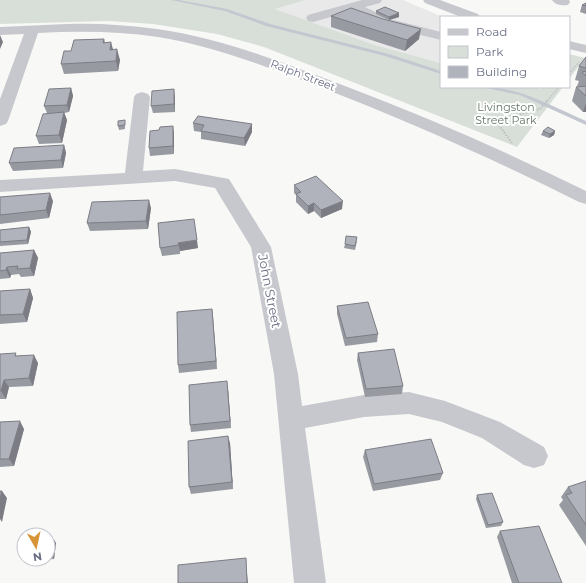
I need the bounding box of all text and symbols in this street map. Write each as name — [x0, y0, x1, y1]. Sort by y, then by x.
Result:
legend — [440, 16, 570, 88]
text: Road — [476, 24, 507, 39]
text: Park — [476, 44, 504, 59]
street label: Ralph Street — [269, 56, 338, 94]
text: Building — [476, 64, 527, 79]
park label: Livingston Street Park — [475, 100, 537, 127]
street label: John Street — [255, 252, 285, 329]
north arrow — [16, 527, 56, 567]
text: N — [32, 549, 43, 564]

